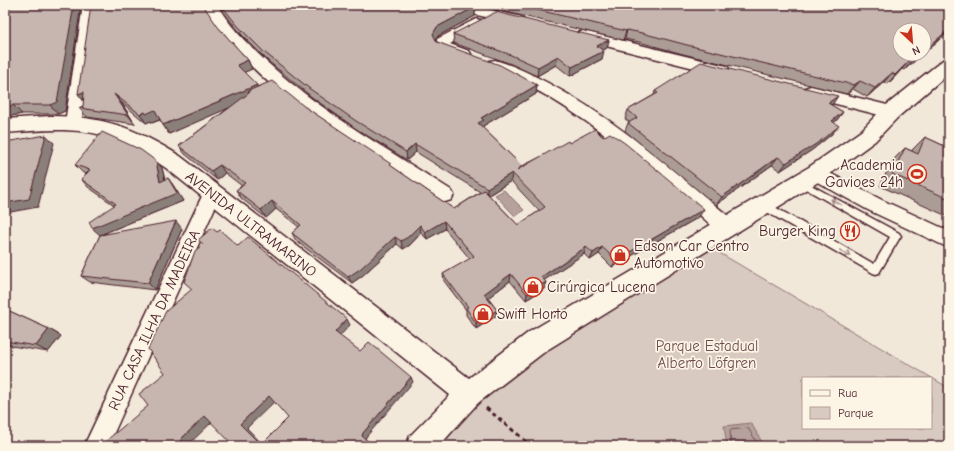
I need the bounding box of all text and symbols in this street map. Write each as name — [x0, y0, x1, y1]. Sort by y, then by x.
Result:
north arrow — [892, 22, 932, 62]
text: N — [910, 43, 922, 58]
place label: Academia Gavioes 24h — [825, 156, 903, 191]
sports icon: Academia Gavioes 24h — [906, 163, 928, 185]
street label: AVENIDA ULTRAMARINO — [182, 167, 320, 281]
one-way arrow — [830, 198, 842, 206]
restaurant icon: Burger King — [839, 220, 861, 242]
place label: Burger King — [759, 222, 836, 240]
street label: RUA CASA ILHA DA MADEIRA — [104, 227, 204, 413]
place label: Edson Car Centro Automotivo — [634, 237, 749, 272]
shop icon: Edson Car Centro Automotivo — [609, 244, 631, 266]
one-way arrow — [839, 249, 851, 257]
shop icon: Cirúrgica Lucena — [522, 276, 544, 298]
place label: Cirúrgica Lucena — [547, 278, 656, 296]
shop icon: Swift Horto — [472, 303, 494, 325]
place label: Swift Horto — [497, 305, 568, 323]
park label: Parque Estadual Alberto Löfgren — [656, 337, 758, 372]
legend — [802, 377, 932, 429]
text: Rua — [838, 386, 857, 400]
text: Parque — [838, 406, 873, 420]

